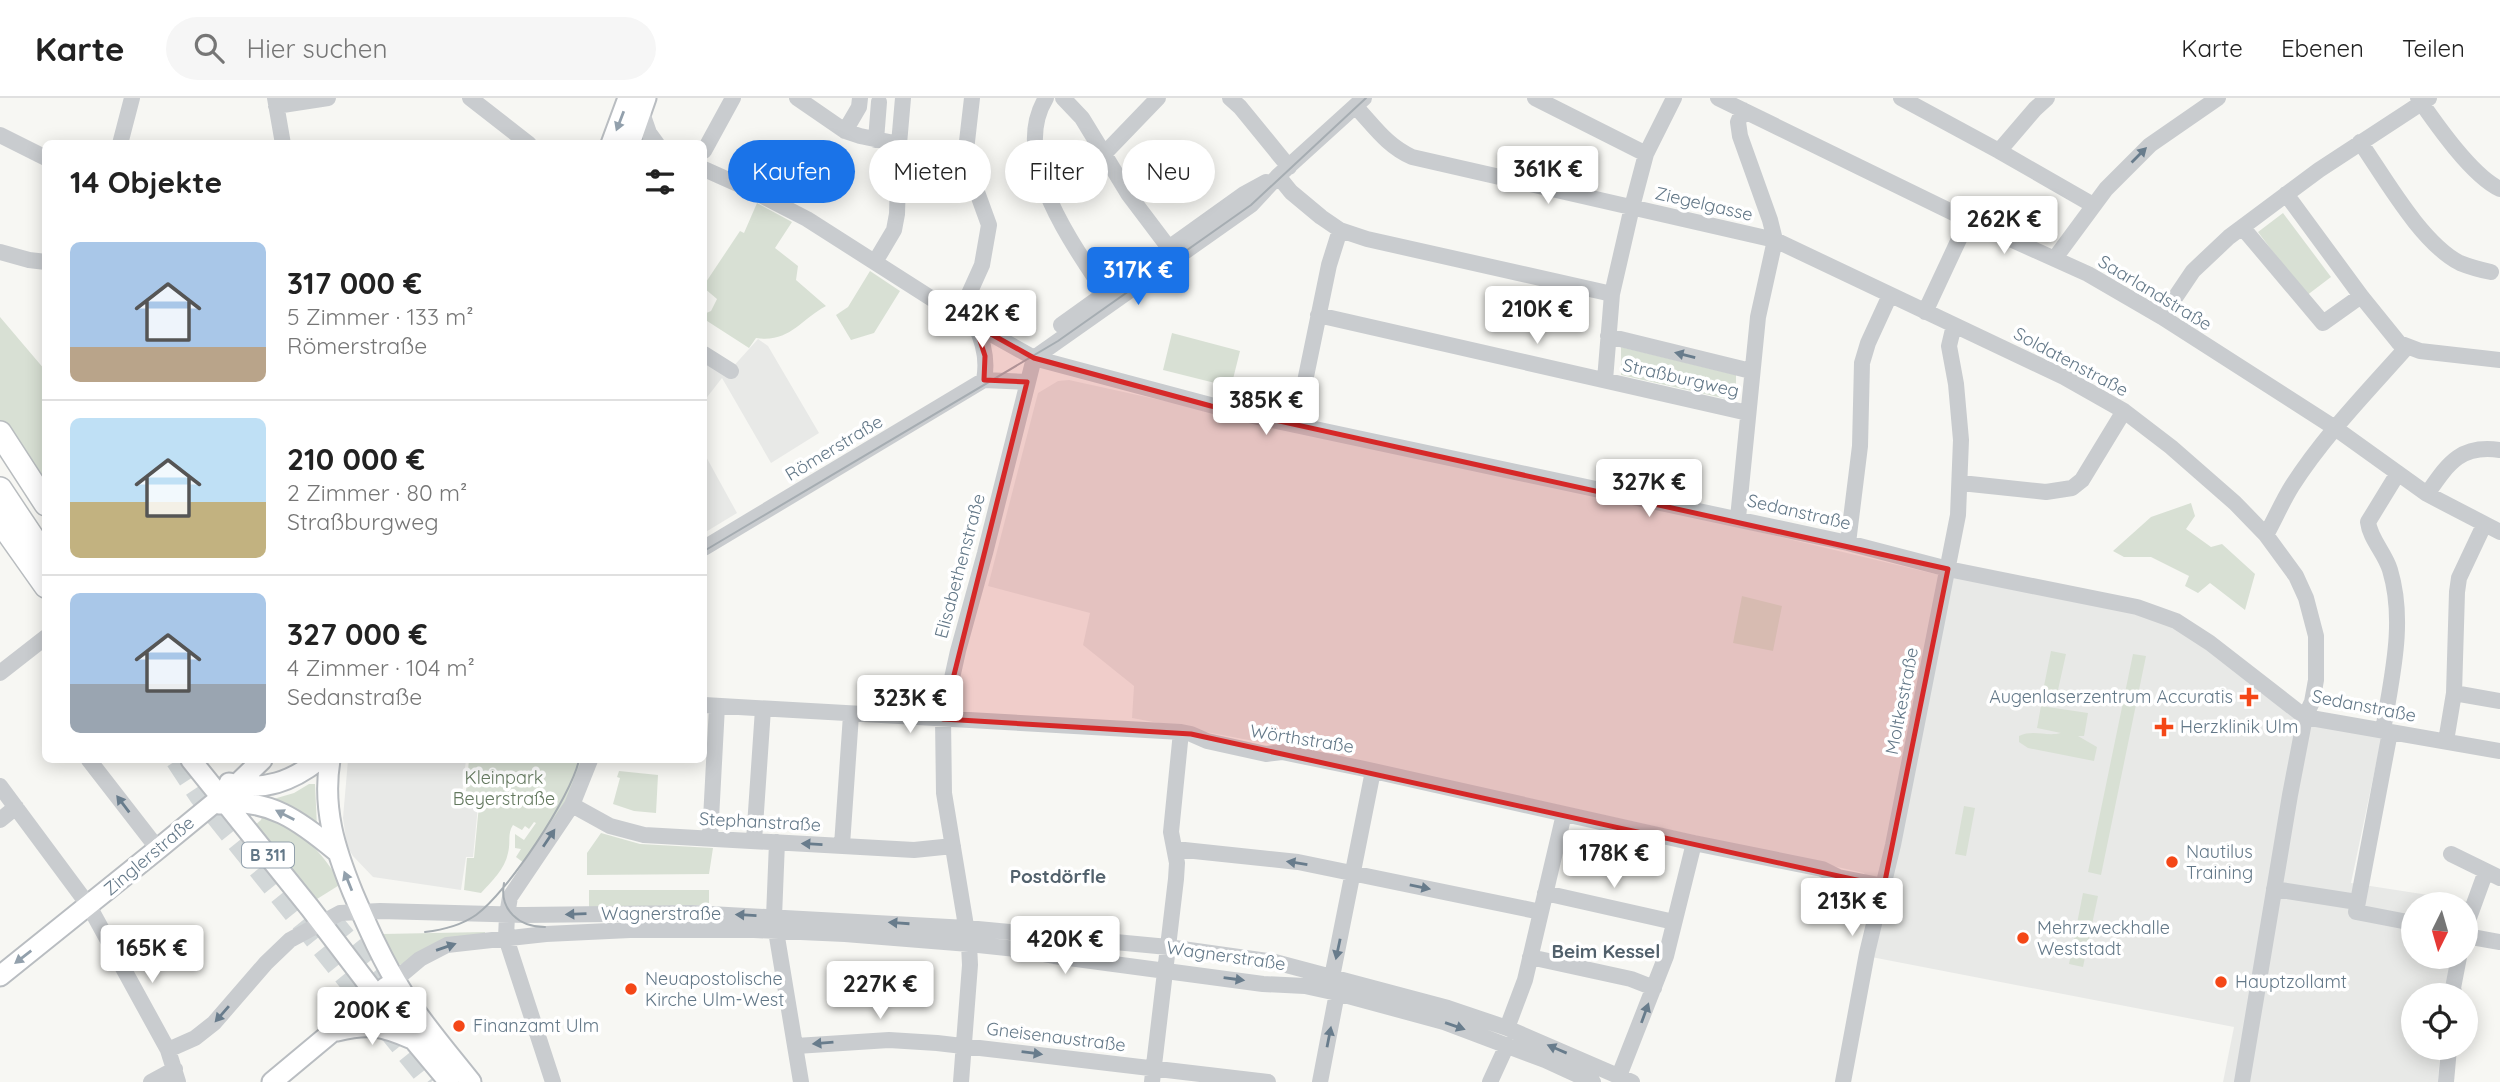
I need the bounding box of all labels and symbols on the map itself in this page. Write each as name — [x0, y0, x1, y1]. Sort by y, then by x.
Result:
one-way arrow — [614, 110, 625, 131]
pin: 361K € — [1491, 146, 1605, 206]
one-way arrow — [2130, 148, 2147, 164]
street label: Ziegelgasse — [1653, 181, 1755, 226]
pin: 262K € — [1947, 197, 2061, 256]
pin: 317K € — [1081, 248, 1195, 307]
street label: Saarlandstraße — [2094, 250, 2216, 336]
pin: 210K € — [1480, 286, 1594, 346]
pin: 242K € — [925, 290, 1039, 350]
street label: Soldatenstraße — [2010, 322, 2133, 401]
one-way arrow — [1674, 349, 1696, 360]
street label: Straßburgweg — [1621, 353, 1741, 402]
pin: 385K € — [1209, 378, 1323, 437]
street label: Römerstraße — [781, 409, 887, 486]
pin: 327K € — [1592, 460, 1706, 519]
street label: Sedanstraße — [1745, 488, 1853, 535]
street label: Elisabethenstraße — [929, 491, 990, 641]
street label: Moltkestraße — [1880, 645, 1923, 756]
pin: 323K € — [853, 676, 967, 735]
street label: Sedanstraße — [2310, 684, 2418, 727]
place label: Augenlaserzentrum Accuratis — [1989, 685, 2233, 708]
marker: Augenlaserzentrum Accuratis — [2239, 687, 2259, 707]
place label: Herzklinik Ulm — [2180, 715, 2298, 738]
marker: Herzklinik Ulm — [2154, 717, 2174, 737]
street label: Wörthstraße — [1249, 719, 1356, 758]
park label: Kleinpark Beyerstraße — [453, 766, 555, 810]
one-way arrow — [116, 796, 131, 814]
street label: Stephanstraße — [699, 807, 822, 836]
one-way arrow — [275, 810, 295, 822]
street label: Zinglerstraße — [99, 811, 199, 900]
one-way arrow — [542, 829, 556, 847]
pin: 178K € — [1557, 830, 1671, 890]
one-way arrow — [800, 838, 822, 849]
place label: Nautilus Training — [2186, 840, 2253, 884]
road number: B 311 — [242, 842, 294, 868]
marker: Nautilus Training — [2164, 854, 2180, 870]
one-way arrow — [1286, 857, 1308, 868]
district label: Postdörfle — [1010, 864, 1106, 888]
one-way arrow — [343, 871, 354, 892]
pin: 213K € — [1795, 878, 1909, 938]
one-way arrow — [1409, 882, 1431, 893]
north arrow — [2401, 892, 2478, 970]
street label: Wagnerstraße — [601, 902, 721, 925]
one-way arrow — [565, 909, 587, 920]
one-way arrow — [735, 909, 757, 920]
pin: 420K € — [1008, 916, 1122, 976]
place label: Mehrzweckhalle Weststadt — [2037, 916, 2170, 960]
one-way arrow — [887, 917, 909, 928]
pin: 165K € — [95, 926, 209, 985]
marker: Mehrzweckhalle Weststadt — [2015, 930, 2031, 946]
street label: Wagnerstraße — [1165, 936, 1287, 975]
one-way arrow — [1332, 938, 1343, 960]
district label: Beim Kessel — [1552, 939, 1660, 963]
one-way arrow — [435, 941, 456, 952]
one-way arrow — [15, 950, 33, 965]
pin: 227K € — [823, 962, 937, 1021]
place label: Neuapostolische Kirche Ulm-West — [645, 967, 784, 1011]
place label: Hauptzollamt — [2235, 970, 2347, 993]
one-way arrow — [1223, 974, 1245, 985]
marker: Hauptzollamt — [2213, 974, 2229, 990]
marker: Neuapostolische Kirche Ulm-West — [623, 981, 639, 997]
pin: 200K € — [315, 988, 429, 1047]
one-way arrow — [1640, 1002, 1651, 1023]
one-way arrow — [215, 1005, 230, 1022]
place label: Finanzamt Ulm — [473, 1014, 599, 1037]
street label: Gneisenaustraße — [985, 1017, 1127, 1056]
marker: Finanzamt Ulm — [451, 1018, 467, 1034]
one-way arrow — [1445, 1021, 1466, 1032]
one-way arrow — [1324, 1026, 1335, 1048]
one-way arrow — [812, 1038, 834, 1049]
one-way arrow — [1547, 1043, 1567, 1055]
one-way arrow — [1022, 1048, 1044, 1059]

